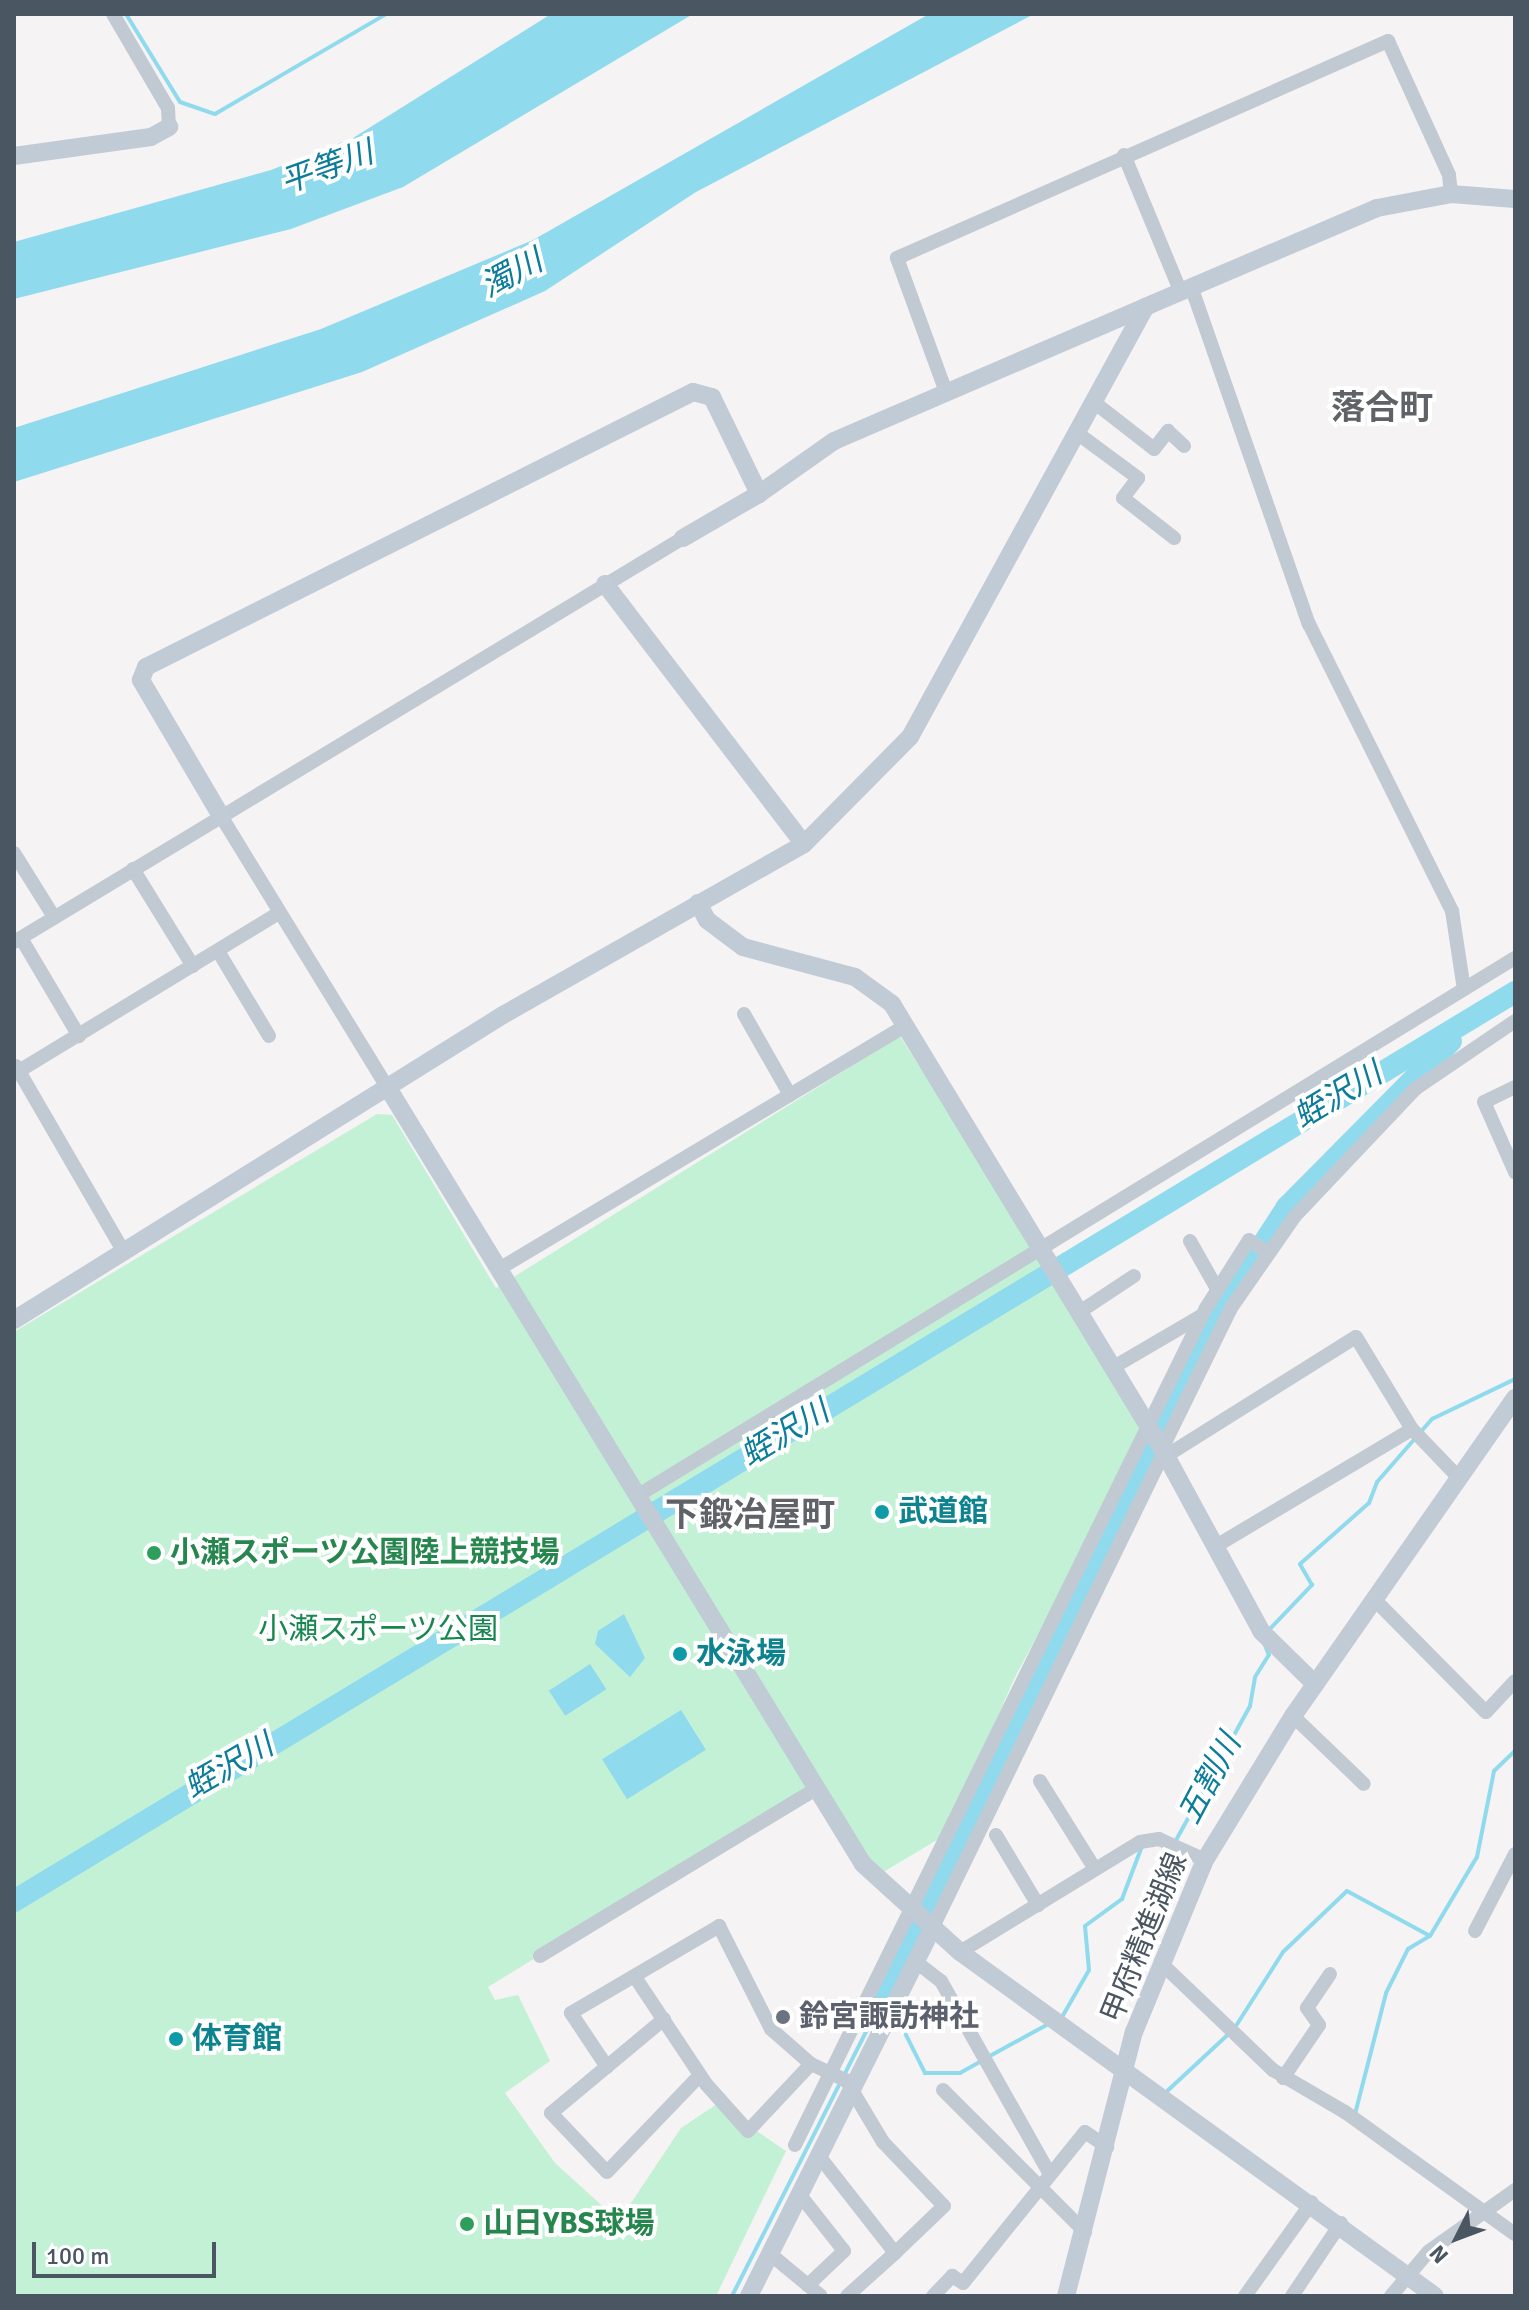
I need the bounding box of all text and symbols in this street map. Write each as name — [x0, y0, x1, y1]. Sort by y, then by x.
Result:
water label: 平等川 — [275, 134, 379, 202]
water label: 濁川 — [475, 242, 549, 306]
district label: 落合町 — [1331, 389, 1433, 429]
water label: 蛭沢川 — [1287, 1055, 1389, 1137]
water label: 蛭沢川 — [734, 1393, 836, 1475]
place label: 武道館 — [898, 1494, 988, 1530]
district label: 下鍛冶屋町 — [665, 1496, 835, 1536]
marker: 武道館 — [873, 1503, 891, 1521]
place label: 小瀬スポーツ公園陸上競技場 — [170, 1535, 560, 1571]
marker: 小瀬スポーツ公園陸上競技場 — [145, 1544, 163, 1562]
park label: 小瀬スポーツ公園 — [258, 1612, 498, 1648]
place label: 水泳場 — [696, 1636, 786, 1672]
marker: 水泳場 — [671, 1645, 689, 1663]
water label: 蛭沢川 — [178, 1726, 280, 1808]
water label: 五割川 — [1171, 1728, 1249, 1830]
street label: 甲府精進湖線 — [1095, 1848, 1195, 2028]
place label: 鈴宮諏訪神社 — [799, 1999, 979, 2035]
marker: 鈴宮諏訪神社 — [774, 2008, 792, 2026]
place label: 体育館 — [192, 2021, 282, 2057]
marker: 体育館 — [167, 2030, 185, 2048]
north arrow — [1417, 2198, 1497, 2278]
place label: 山日YBS球場 — [483, 2206, 654, 2242]
marker: 山日YBS球場 — [458, 2215, 476, 2233]
scale bar — [36, 2226, 220, 2276]
text: N — [1424, 2240, 1454, 2269]
text: 100 m — [46, 2241, 109, 2271]

